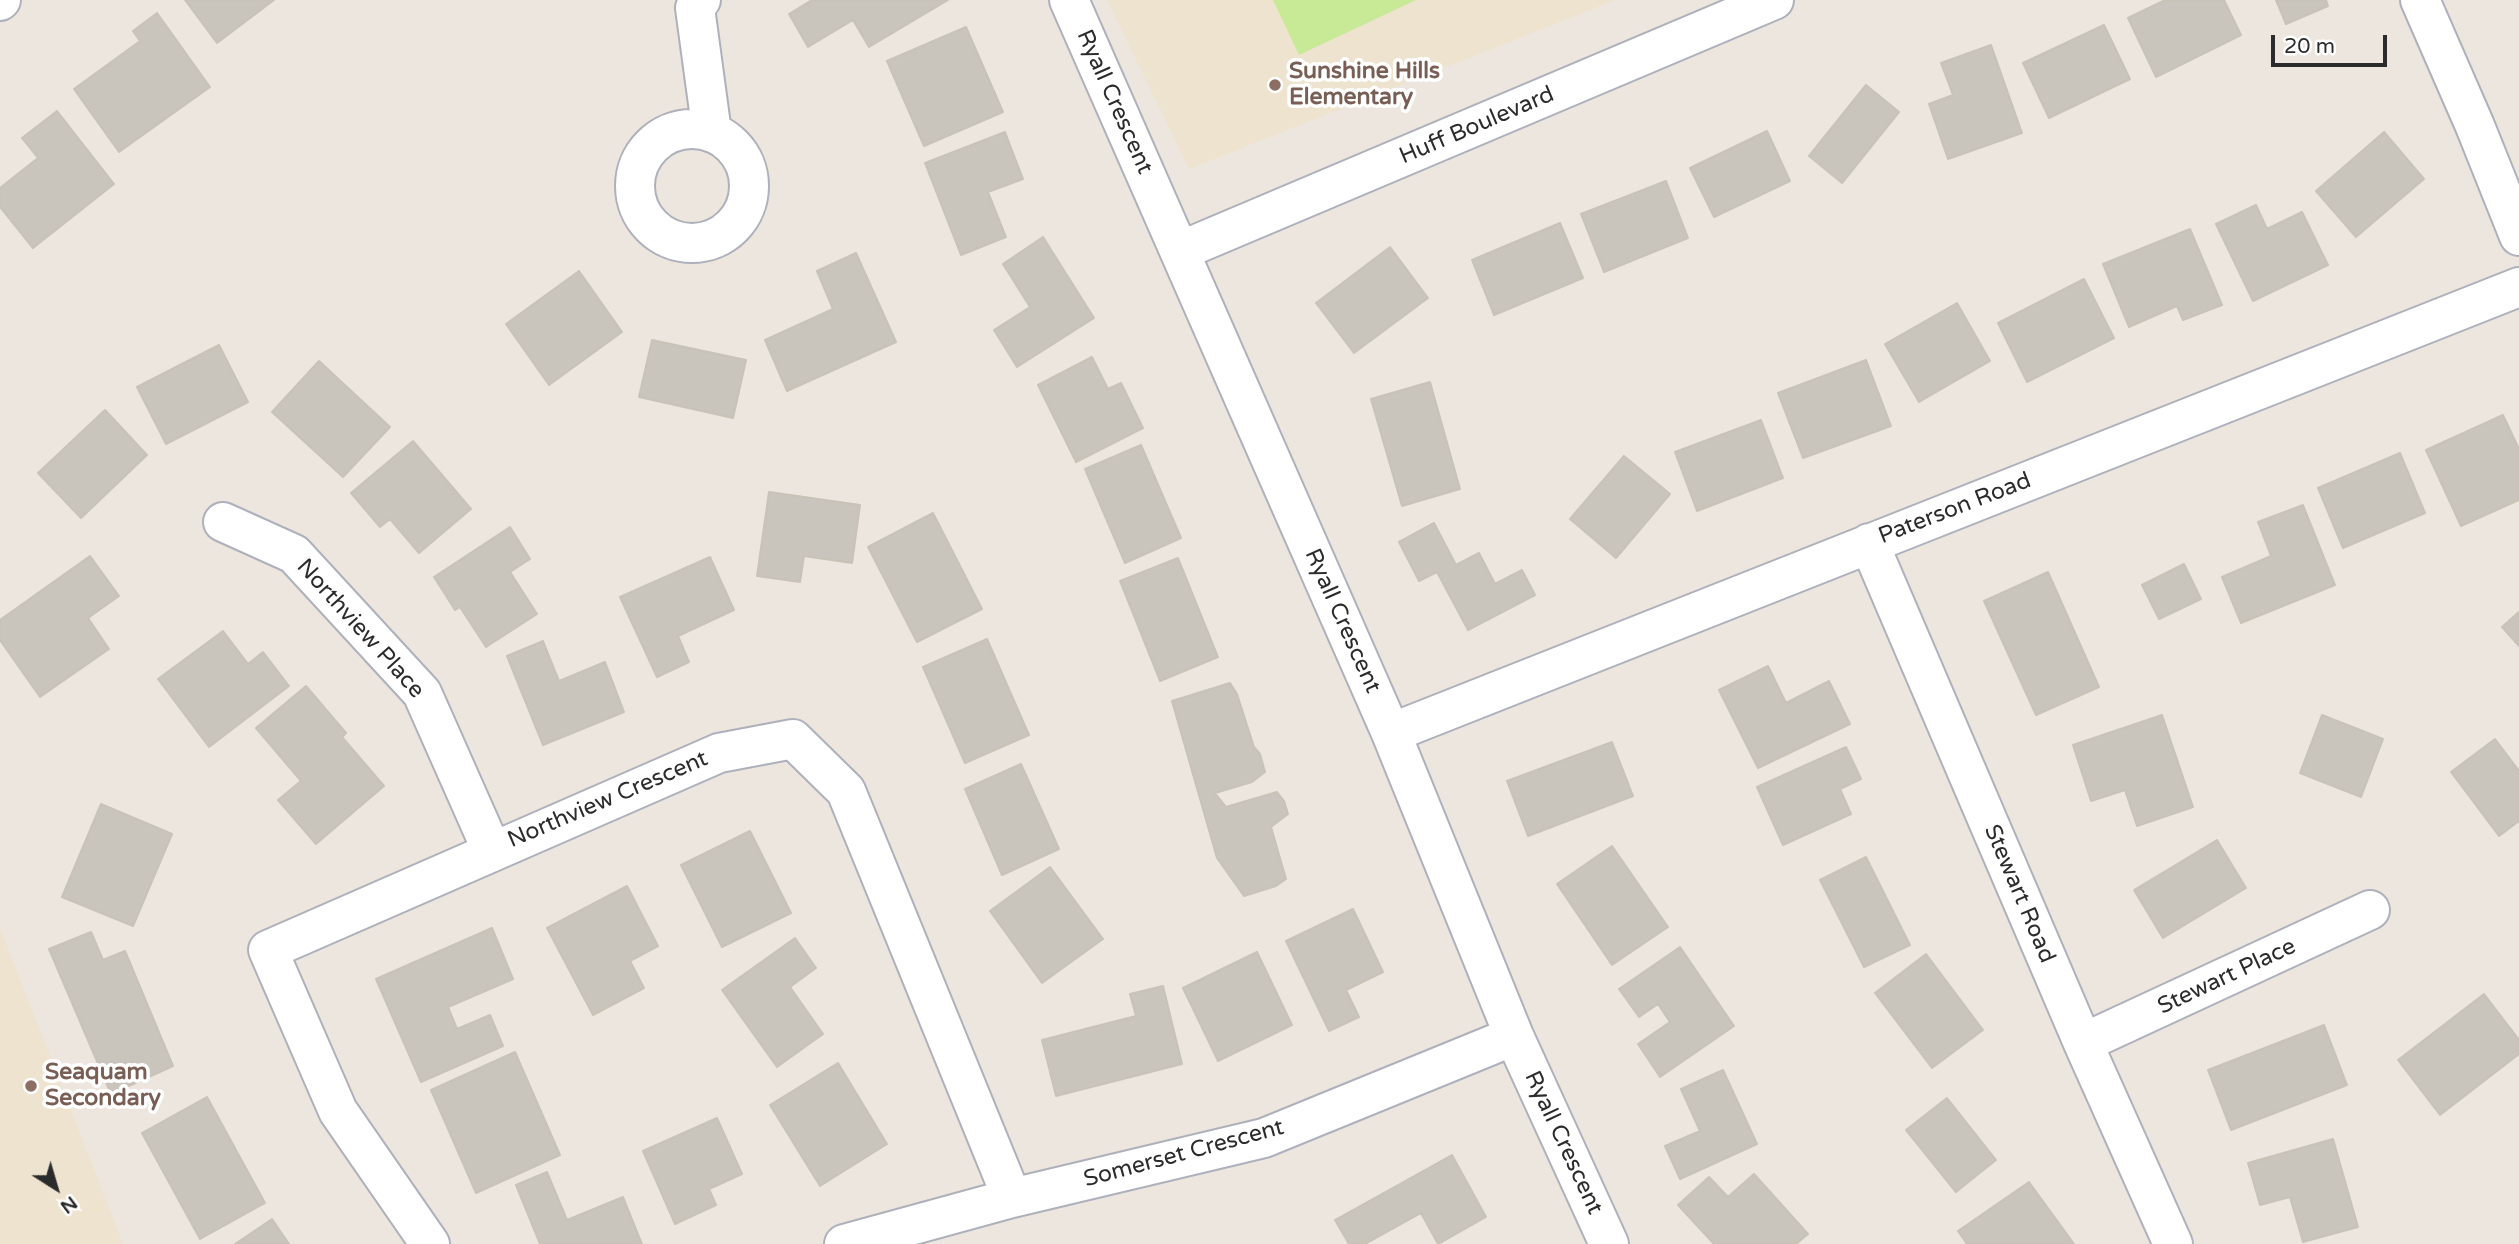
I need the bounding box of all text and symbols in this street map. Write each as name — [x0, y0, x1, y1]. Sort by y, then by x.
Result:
scale bar — [2274, 21, 2390, 65]
street label: Ryall Crescent — [1070, 26, 1158, 178]
text: 20 m — [2284, 34, 2335, 59]
place label: Sunshine Hills Elementary — [1289, 58, 1440, 112]
marker: Sunshine Hills Elementary — [1267, 77, 1283, 93]
street label: Huff Boulevard — [1396, 81, 1558, 171]
street label: Paterson Road — [1875, 467, 2035, 551]
street label: Ryall Crescent — [1298, 545, 1386, 697]
street label: Northview Place — [290, 554, 430, 704]
street label: Northview Crescent — [504, 745, 712, 855]
street label: Stewart Road — [1977, 821, 2061, 967]
street label: Stewart Place — [2154, 933, 2300, 1021]
place label: Seaquam Secondary — [45, 1059, 161, 1113]
street label: Ryall Crescent — [1518, 1067, 1608, 1219]
marker: Seaquam Secondary — [23, 1078, 39, 1094]
street label: Somerset Crescent — [1081, 1114, 1287, 1194]
north arrow — [21, 1153, 91, 1223]
text: N — [56, 1191, 81, 1218]

